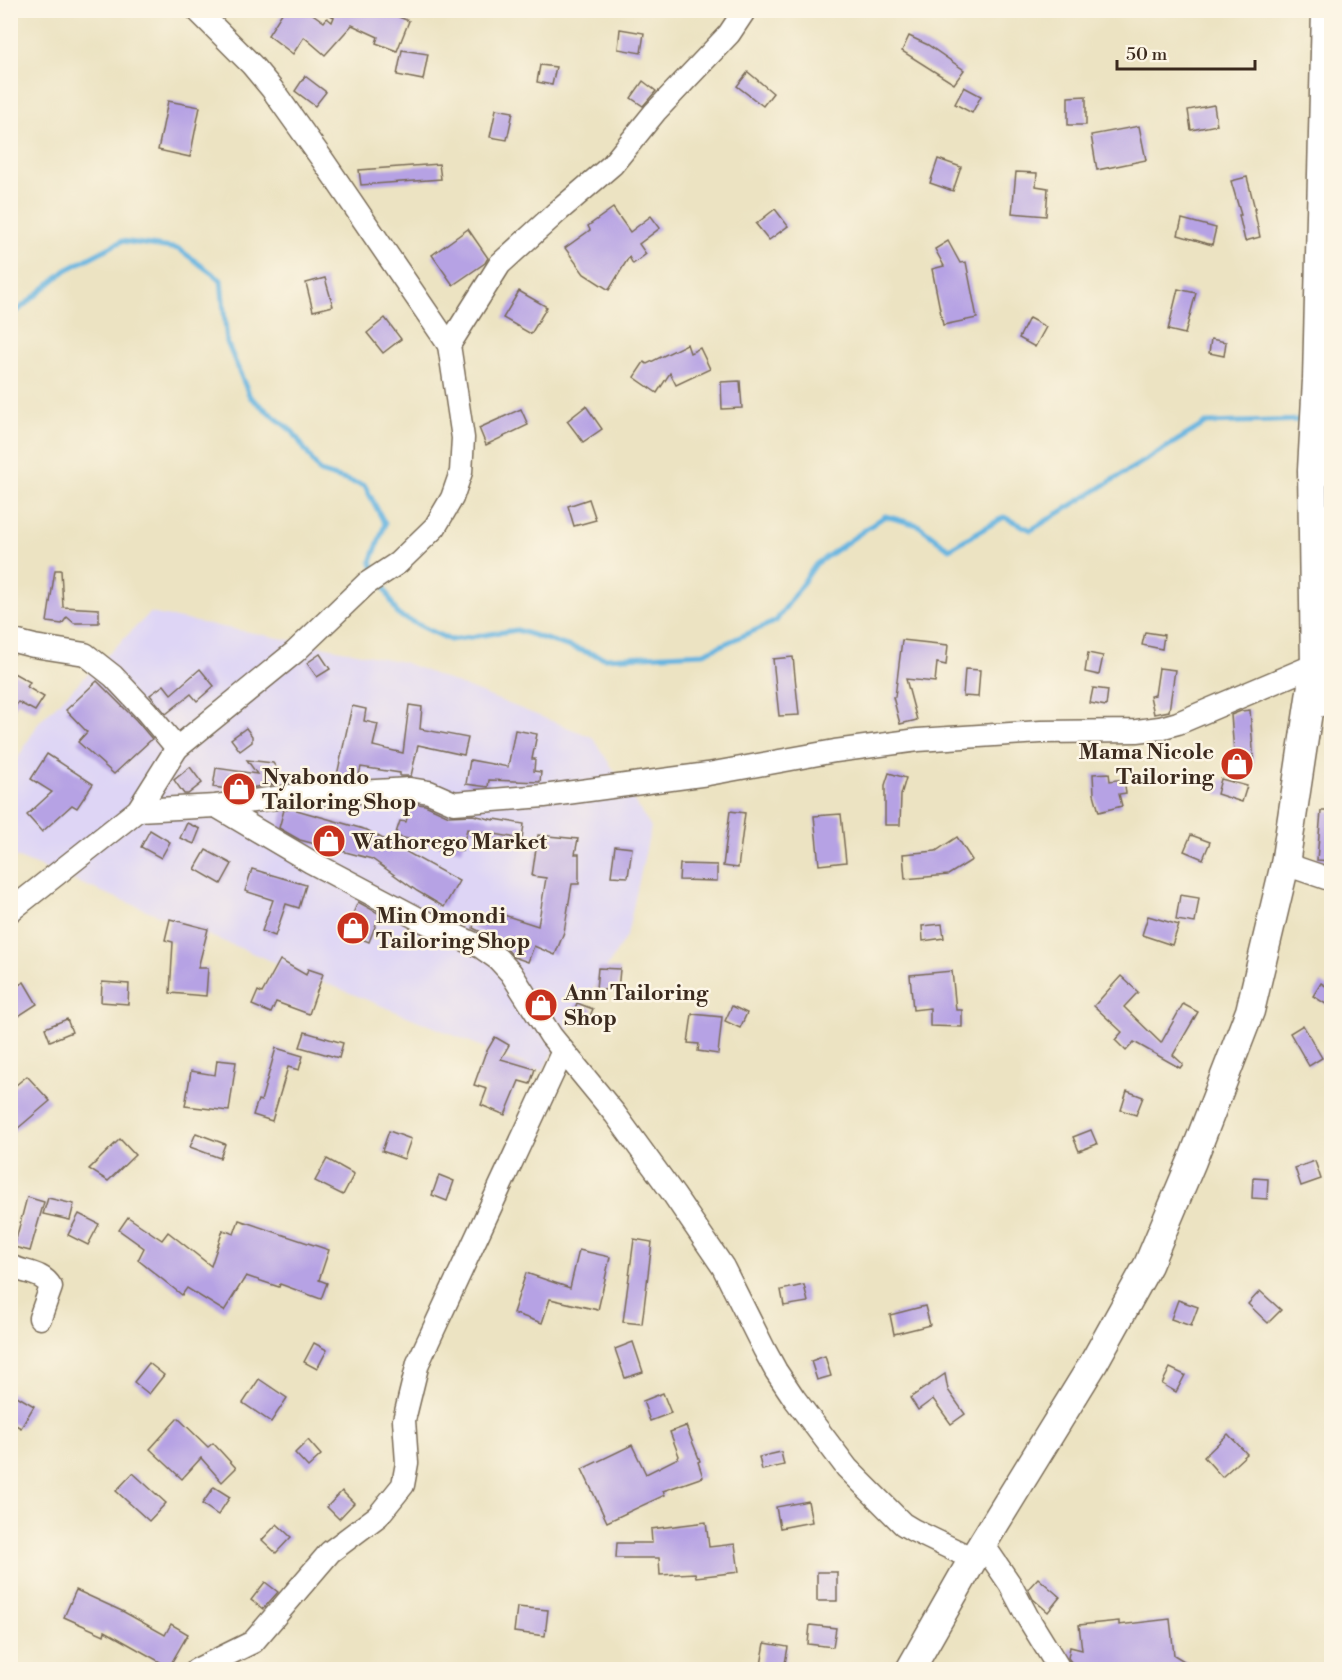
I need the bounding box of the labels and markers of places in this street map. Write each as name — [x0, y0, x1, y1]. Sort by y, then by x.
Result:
place label: Mama Nicole Tailoring — [1078, 739, 1215, 791]
shop icon: Mama Nicole Tailoring — [1219, 746, 1255, 782]
place label: Nyabondo Tailoring Shop — [262, 764, 417, 816]
shop icon: Nyabondo Tailoring Shop — [221, 771, 257, 807]
shop icon: Wathorego Market — [311, 823, 347, 859]
place label: Wathorego Market — [351, 829, 547, 856]
place label: Min Omondi Tailoring Shop — [376, 903, 531, 955]
shop icon: Min Omondi Tailoring Shop — [335, 910, 371, 946]
place label: Ann Tailoring Shop — [563, 980, 709, 1032]
shop icon: Ann Tailoring Shop — [523, 987, 559, 1023]

